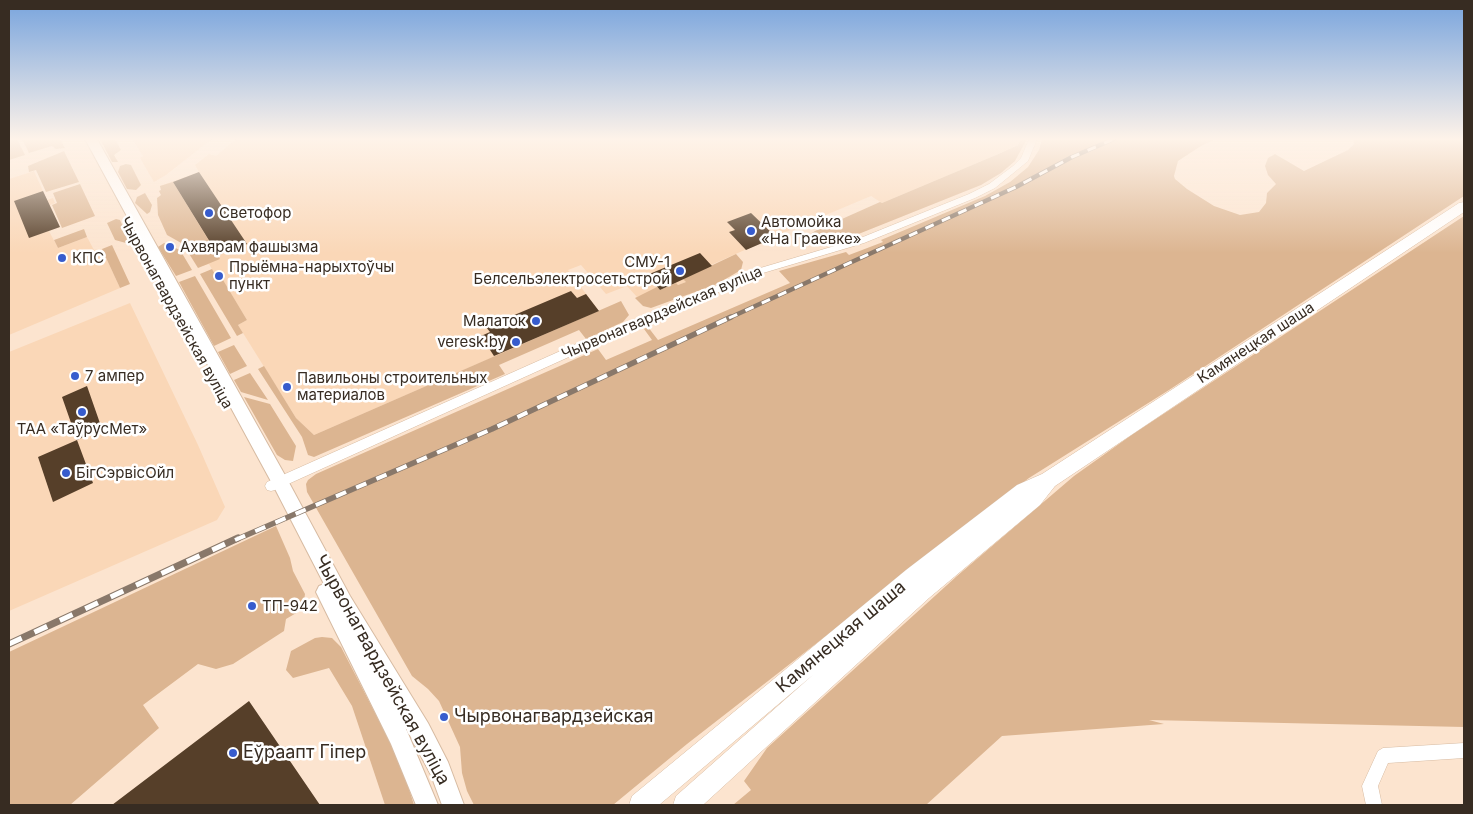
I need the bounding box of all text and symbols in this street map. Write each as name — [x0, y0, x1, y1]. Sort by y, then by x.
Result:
place label: Светофор — [219, 204, 291, 222]
marker: Светофор — [203, 207, 215, 219]
place label: Автомойка «На Граевке» — [761, 213, 862, 248]
street label: Чырвонагвардзейская вуліца — [116, 214, 236, 412]
marker: Автомойка «На Граевке» — [745, 225, 757, 237]
place label: Ахвярам фашызма — [180, 238, 319, 256]
marker: Ахвярам фашызма — [164, 241, 176, 253]
place label: КПС — [72, 249, 104, 267]
marker: КПС — [56, 252, 68, 264]
place label: СМУ-1 Белсельэлектросетьстрой — [473, 253, 670, 288]
place label: Прыёмна-нарыхтоўчы пункт — [229, 258, 394, 293]
street label: Чырвонагвардзейская вуліца — [559, 262, 765, 364]
marker: СМУ-1 Белсельэлектросетьстрой — [674, 265, 686, 277]
marker: Прыёмна-нарыхтоўчы пункт — [213, 270, 225, 282]
street label: Камянецкая шаша — [1194, 299, 1318, 387]
place label: Малаток — [463, 312, 526, 330]
marker: Малаток — [530, 315, 542, 327]
place label: veresk.by — [437, 333, 506, 351]
marker: veresk.by — [510, 336, 522, 348]
place label: 7 ампер — [85, 367, 144, 385]
place label: Павильоны строительных материалов — [297, 369, 487, 404]
marker: 7 ампер — [69, 370, 81, 382]
marker: Павильоны строительных материалов — [281, 381, 293, 393]
marker: ТАА «ТаўрусМет» — [76, 406, 88, 418]
place label: ТАА «ТаўрусМет» — [17, 420, 147, 438]
place label: БігСэрвісОйл — [76, 464, 174, 482]
marker: БігСэрвісОйл — [60, 467, 72, 479]
street label: Чырвонагвардзейская вуліца — [310, 551, 454, 789]
street label: Камянецкая шаша — [772, 576, 910, 698]
place label: ТП-942 — [262, 597, 318, 615]
marker: ТП-942 — [246, 600, 258, 612]
place label: Чырвонагвардзейская — [454, 706, 653, 728]
marker: Чырвонагвардзейская — [438, 711, 450, 723]
place label: Еўраапт Гіпер — [243, 742, 366, 764]
marker: Еўраапт Гіпер — [227, 747, 239, 759]

